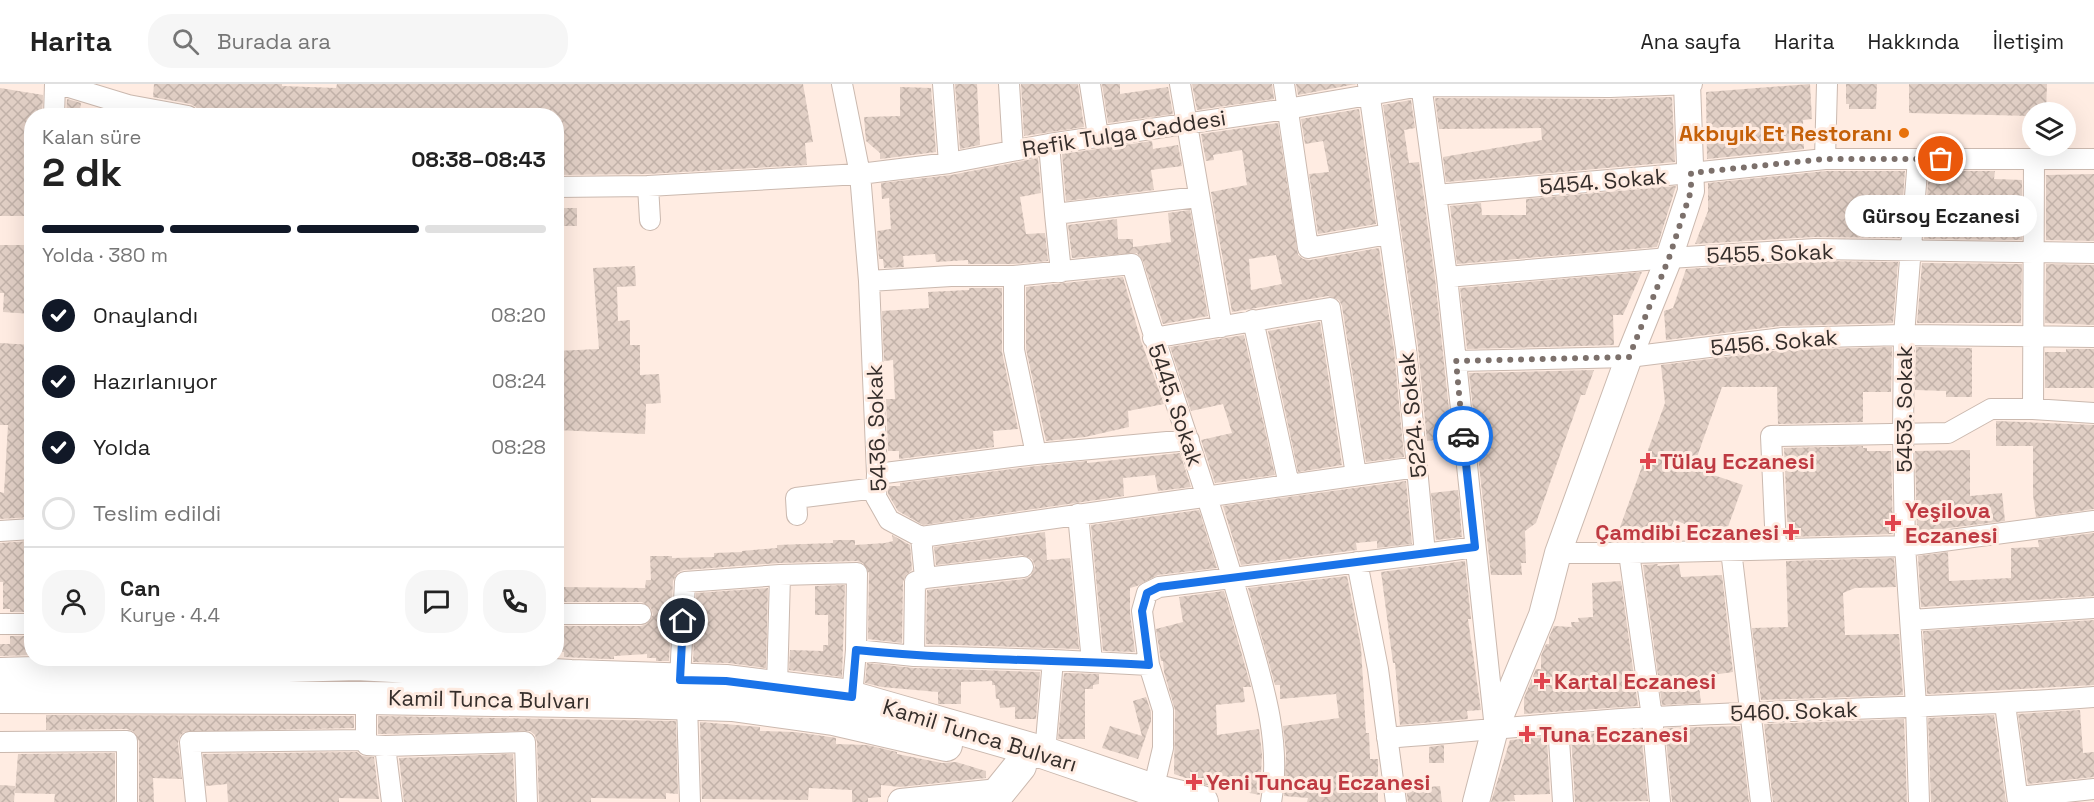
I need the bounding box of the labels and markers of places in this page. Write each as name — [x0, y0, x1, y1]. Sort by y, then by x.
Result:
place label: Akbıyık Et Restoranı — [1679, 119, 1892, 147]
marker: Akbıyık Et Restoranı — [1897, 126, 1911, 140]
pin — [1915, 133, 1966, 184]
callout: Gürsoy Eczanesi — [1845, 195, 2037, 237]
place label: Tülay Eczanesi — [1660, 447, 1815, 475]
marker: Tülay Eczanesi — [1641, 454, 1655, 468]
place label: Yeşilova Eczanesi — [1905, 496, 1998, 549]
marker: Yeşilova Eczanesi — [1886, 516, 1900, 530]
place label: Çamdibi Eczanesi — [1595, 518, 1779, 546]
marker: Çamdibi Eczanesi — [1784, 525, 1798, 539]
pin — [657, 595, 708, 646]
place label: Kartal Eczanesi — [1554, 667, 1716, 695]
marker: Kartal Eczanesi — [1535, 674, 1549, 688]
place label: Tuna Eczanesi — [1539, 720, 1688, 748]
marker: Tuna Eczanesi — [1520, 727, 1534, 741]
place label: Yeni Tuncay Eczanesi — [1206, 768, 1430, 796]
marker: Yeni Tuncay Eczanesi — [1187, 775, 1201, 789]

